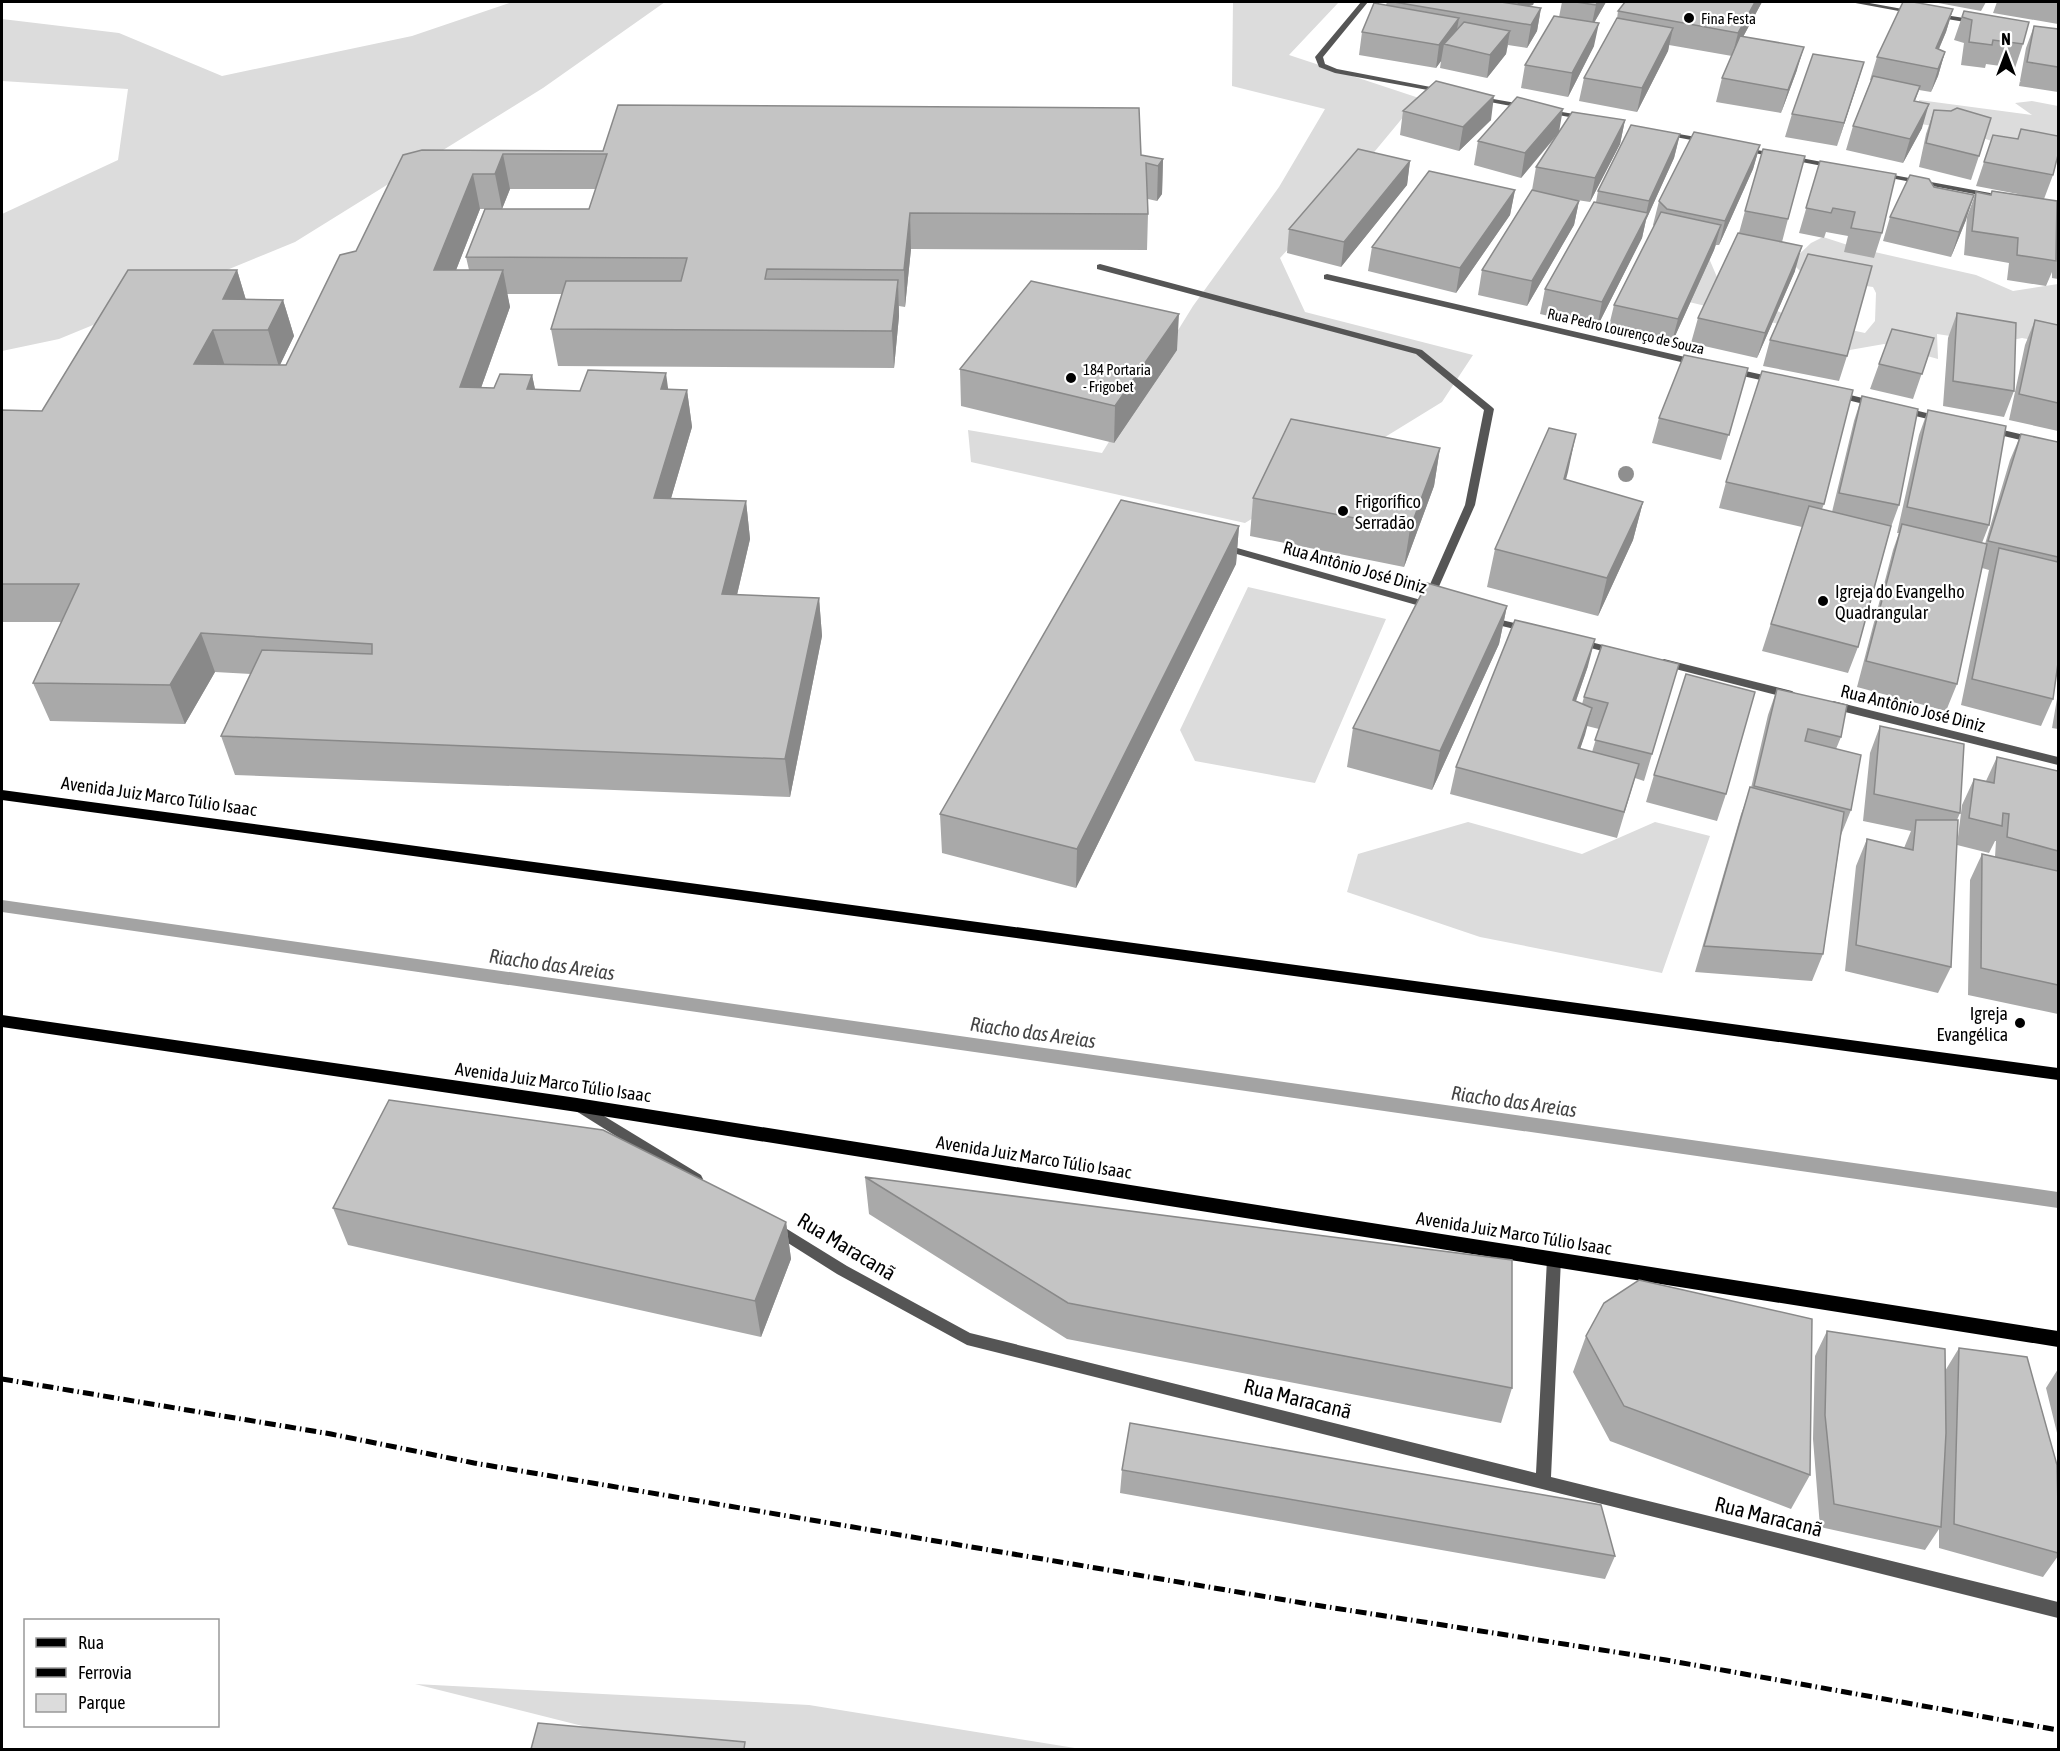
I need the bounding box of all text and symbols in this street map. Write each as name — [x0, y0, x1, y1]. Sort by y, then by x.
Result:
place label: Fina Festa — [1701, 10, 1756, 27]
marker: Fina Festa — [1682, 11, 1696, 25]
north arrow — [1976, 24, 2036, 84]
text: N — [2001, 30, 2011, 48]
street label: Rua Pedro Lourenço de Souza — [1546, 305, 1706, 357]
place label: 184 Portaria - Frigobet — [1083, 361, 1151, 395]
marker: 184 Portaria - Frigobet — [1064, 371, 1078, 385]
place label: Frigorífico Serradão — [1355, 491, 1421, 533]
marker: Frigorífico Serradão — [1336, 504, 1350, 518]
street label: Rua Antônio José Diniz — [1281, 536, 1430, 598]
place label: Igreja do Evangelho Quadrangular — [1835, 581, 1965, 623]
marker: Igreja do Evangelho Quadrangular — [1816, 594, 1830, 608]
street label: Rua Antônio José Diniz — [1839, 680, 1988, 736]
street label: Avenida Juiz Marco Túlio Isaac — [60, 772, 258, 820]
water label: Riacho das Areias — [488, 944, 616, 984]
place label: Igreja Evangélica — [1937, 1003, 2008, 1045]
water label: Riacho das Areias — [969, 1012, 1097, 1052]
marker: Igreja Evangélica — [2013, 1016, 2027, 1030]
street label: Avenida Juiz Marco Túlio Isaac — [454, 1058, 652, 1106]
water label: Riacho das Areias — [1450, 1081, 1578, 1121]
street label: Avenida Juiz Marco Túlio Isaac — [935, 1131, 1133, 1183]
street label: Rua Maracanã — [794, 1207, 900, 1285]
street label: Avenida Juiz Marco Túlio Isaac — [1415, 1207, 1613, 1259]
street label: Rua Maracanã — [1242, 1373, 1354, 1423]
street label: Rua Maracanã — [1713, 1491, 1825, 1541]
legend — [24, 1619, 219, 1727]
text: Rua — [78, 1632, 104, 1653]
text: Ferrovia — [78, 1662, 132, 1683]
text: Parque — [78, 1692, 126, 1713]

